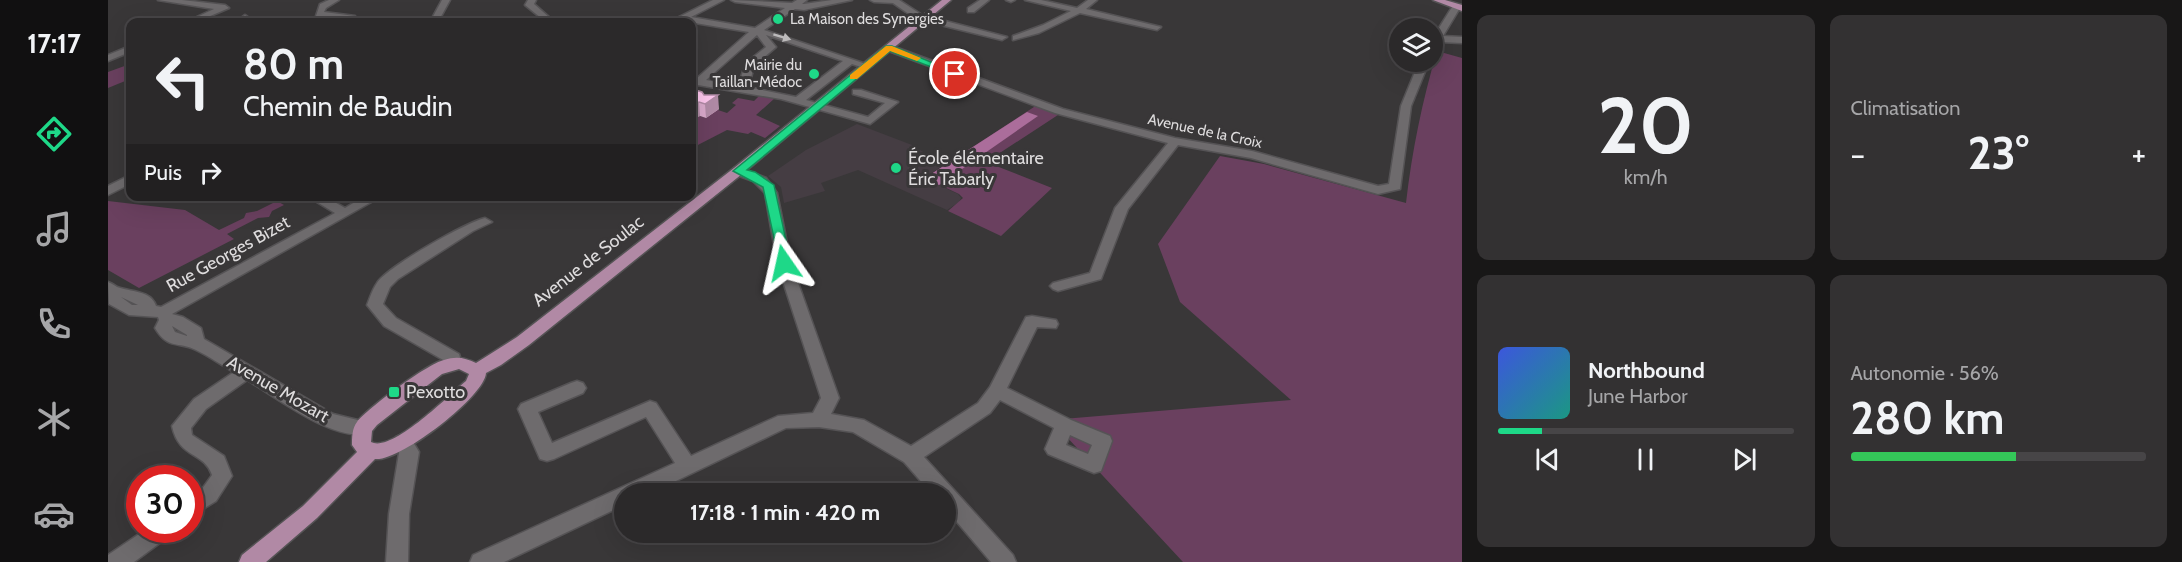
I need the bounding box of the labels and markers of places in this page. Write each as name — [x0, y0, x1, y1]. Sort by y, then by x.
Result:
place label: La Maison des Synergies — [790, 10, 944, 28]
marker: La Maison des Synergies — [771, 12, 785, 26]
pin — [929, 48, 980, 99]
place label: Mairie du Taillan-Médoc — [712, 56, 802, 91]
marker: Mairie du Taillan-Médoc — [807, 67, 821, 81]
place label: École élémentaire Éric Tabarly — [908, 147, 1044, 190]
marker: École élémentaire Éric Tabarly — [889, 161, 903, 175]
place label: Pexotto — [406, 381, 465, 403]
marker: Pexotto — [387, 385, 401, 399]

